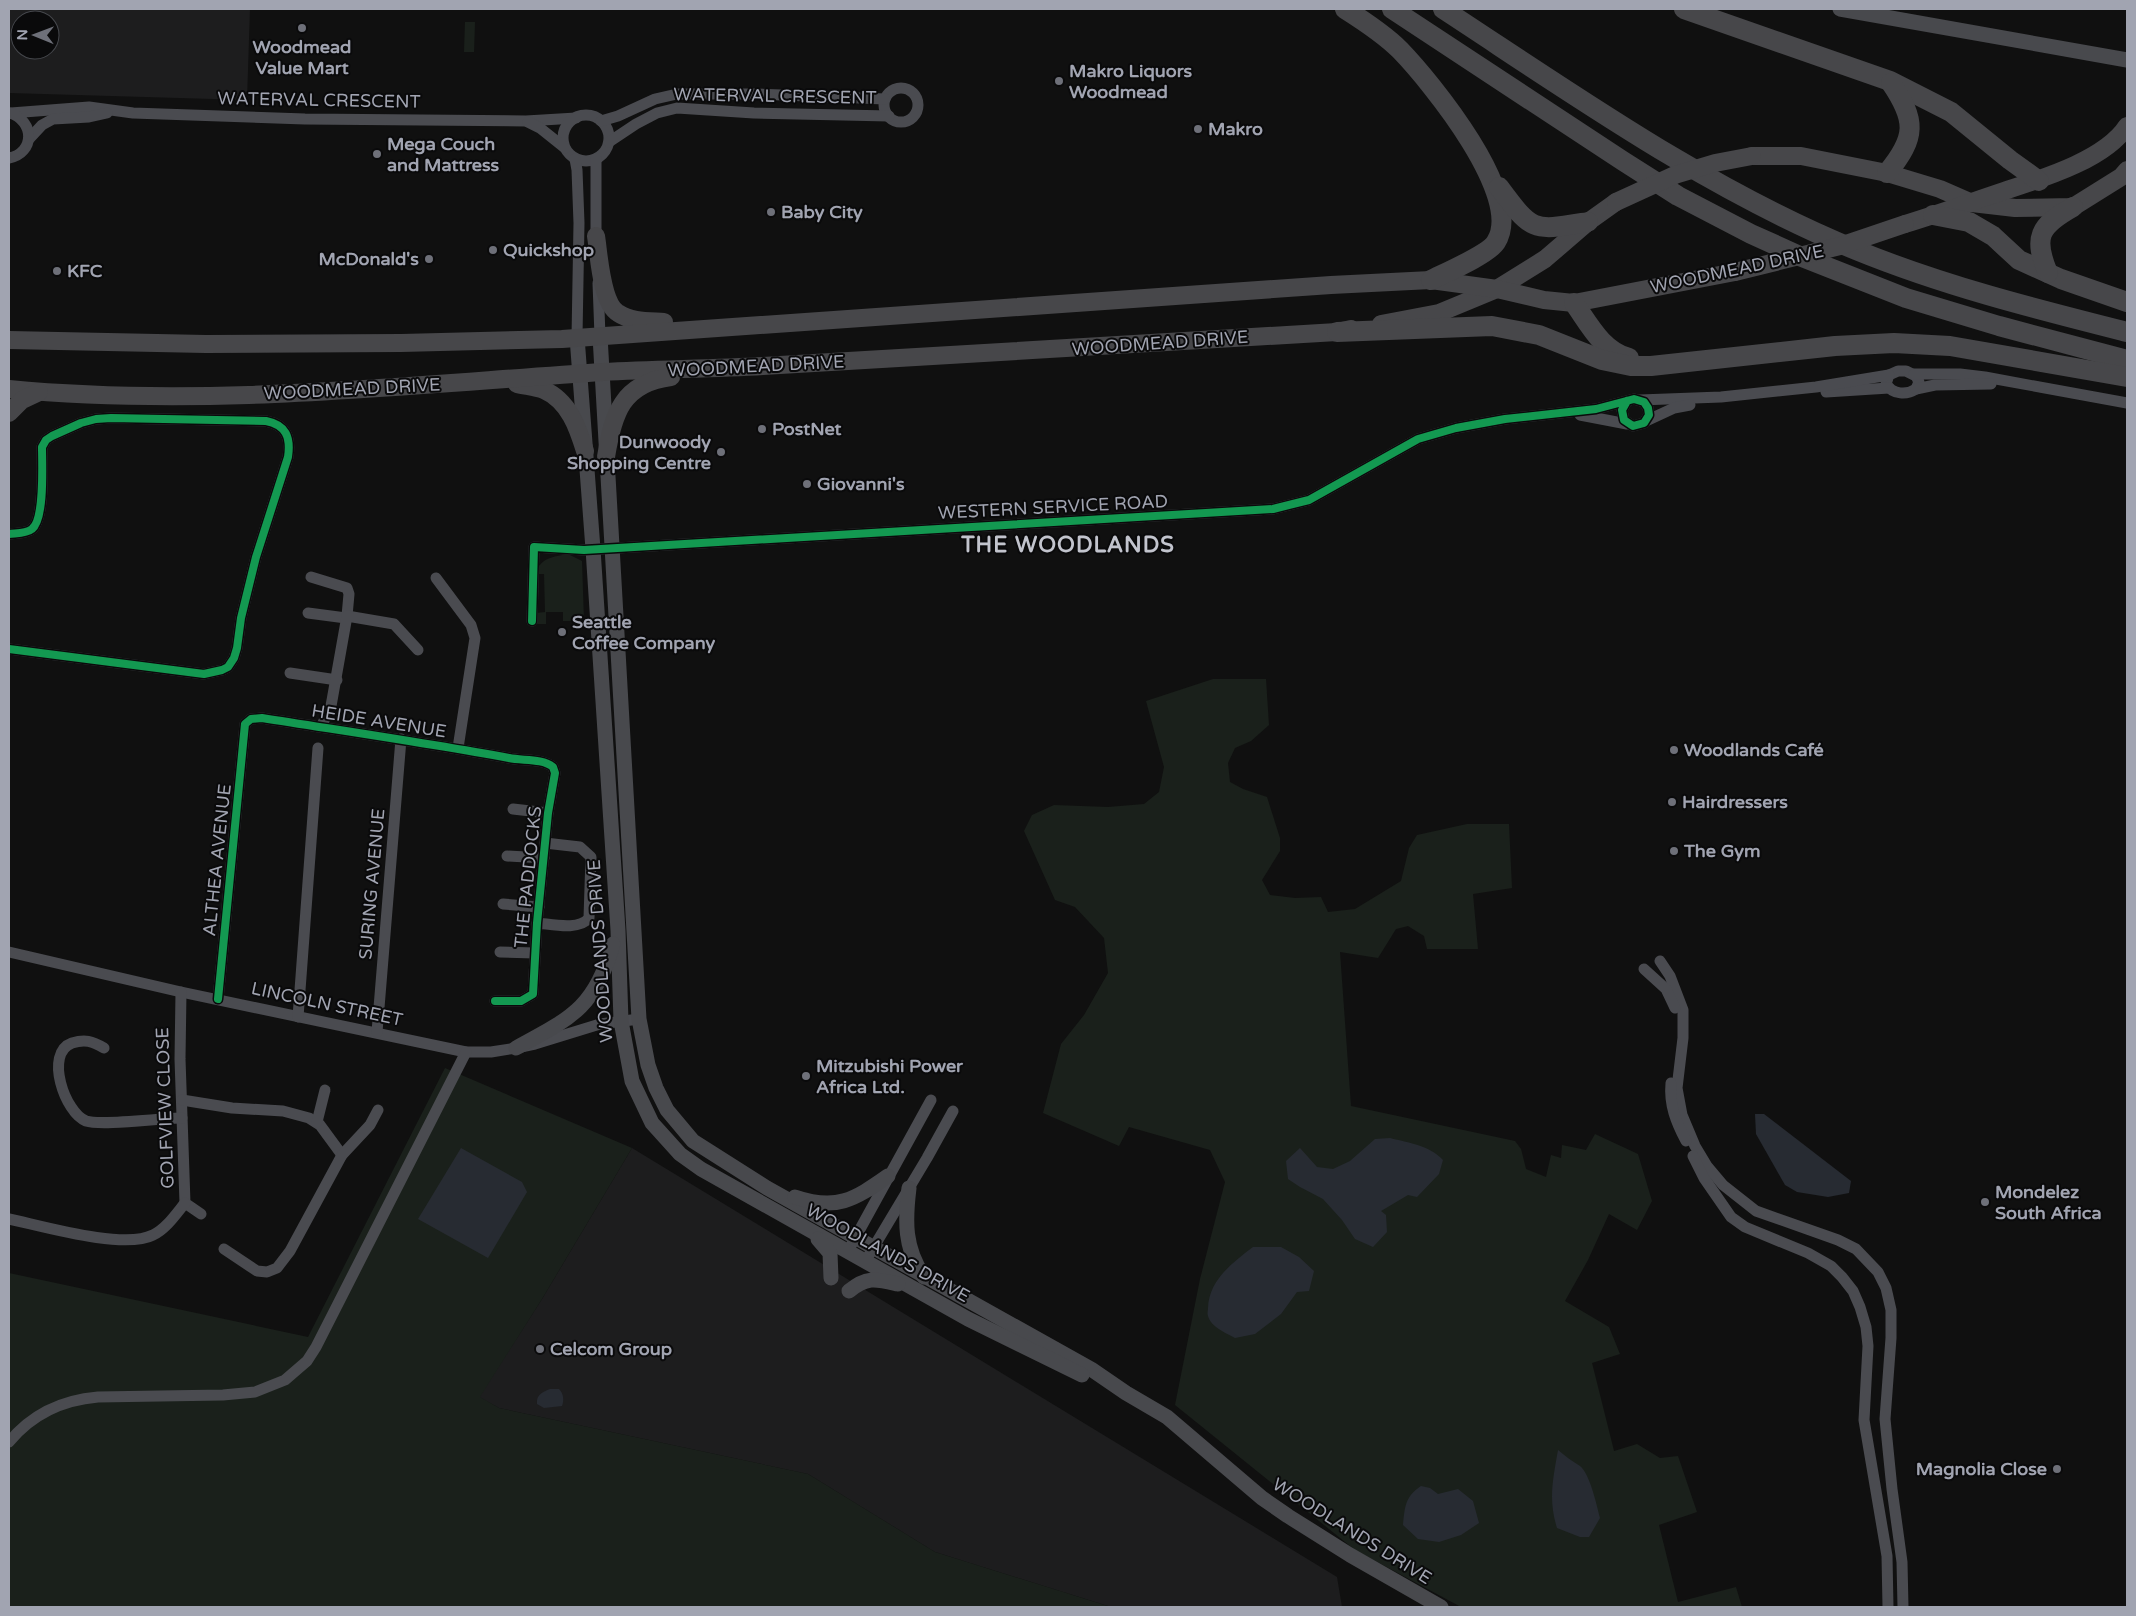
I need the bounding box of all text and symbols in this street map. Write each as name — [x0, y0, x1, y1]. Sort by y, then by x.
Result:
north arrow — [10, 10, 60, 60]
marker: Woodmead Value Mart — [296, 22, 308, 34]
text: N — [14, 29, 31, 41]
place label: Woodmead Value Mart — [253, 36, 351, 79]
place label: Makro Liquors Woodmead — [1069, 60, 1193, 103]
marker: Makro Liquors Woodmead — [1053, 75, 1065, 87]
street label: WATERVAL CRESCENT — [673, 83, 877, 109]
street label: WATERVAL CRESCENT — [217, 87, 421, 113]
place label: Makro — [1208, 118, 1263, 140]
marker: Makro — [1192, 123, 1204, 135]
place label: Mega Couch and Mattress — [387, 133, 500, 176]
marker: Mega Couch and Mattress — [371, 148, 383, 160]
place label: Baby City — [781, 201, 863, 223]
marker: Baby City — [765, 206, 777, 218]
place label: Quickshop — [503, 239, 594, 261]
street label: WOODMEAD DRIVE — [1648, 240, 1826, 298]
marker: Quickshop — [487, 244, 499, 256]
place label: McDonald's — [319, 248, 419, 270]
marker: McDonald's — [423, 253, 435, 265]
place label: KFC — [67, 260, 103, 282]
marker: KFC — [51, 265, 63, 277]
street label: WOODMEAD DRIVE — [1071, 326, 1249, 360]
street label: WOODMEAD DRIVE — [667, 350, 845, 382]
street label: WOODMEAD DRIVE — [263, 373, 441, 405]
place label: PostNet — [772, 418, 842, 440]
marker: PostNet — [756, 423, 768, 435]
place label: Dunwoody Shopping Centre — [567, 431, 711, 474]
marker: Dunwoody Shopping Centre — [715, 446, 727, 458]
place label: Giovanni's — [817, 473, 905, 495]
marker: Giovanni's — [801, 478, 813, 490]
street label: WESTERN SERVICE ROAD — [937, 490, 1169, 524]
district label: THE WOODLANDS — [960, 532, 1175, 558]
place label: Seattle Coffee Company — [572, 611, 716, 654]
marker: Seattle Coffee Company — [556, 626, 568, 638]
street label: HEIDE AVENUE — [310, 699, 448, 743]
place label: Woodlands Café — [1684, 739, 1824, 761]
marker: Woodlands Café — [1668, 744, 1680, 756]
street label: ALTHEA AVENUE — [198, 783, 236, 937]
place label: Hairdressers — [1682, 791, 1788, 813]
marker: Hairdressers — [1666, 796, 1678, 808]
street label: THE PADDOCKS — [510, 805, 546, 949]
street label: SURING AVENUE — [354, 808, 390, 960]
place label: The Gym — [1683, 840, 1761, 862]
marker: The Gym — [1668, 845, 1680, 857]
street label: WOODLANDS DRIVE — [583, 859, 617, 1043]
street label: LINCOLN STREET — [249, 977, 405, 1031]
street label: GOLFVIEW CLOSE — [151, 1027, 179, 1189]
place label: Mitzubishi Power Africa Ltd. — [816, 1055, 964, 1098]
marker: Mitzubishi Power Africa Ltd. — [800, 1070, 812, 1082]
place label: Mondelez South Africa — [1995, 1181, 2102, 1224]
marker: Mondelez South Africa — [1979, 1196, 1991, 1208]
street label: WOODLANDS DRIVE — [802, 1199, 974, 1307]
place label: Celcom Group — [550, 1338, 672, 1360]
marker: Celcom Group — [534, 1343, 546, 1355]
place label: Magnolia Close — [1916, 1458, 2047, 1480]
marker: Magnolia Close — [2051, 1463, 2063, 1475]
street label: WOODLANDS DRIVE — [1268, 1473, 1436, 1589]

